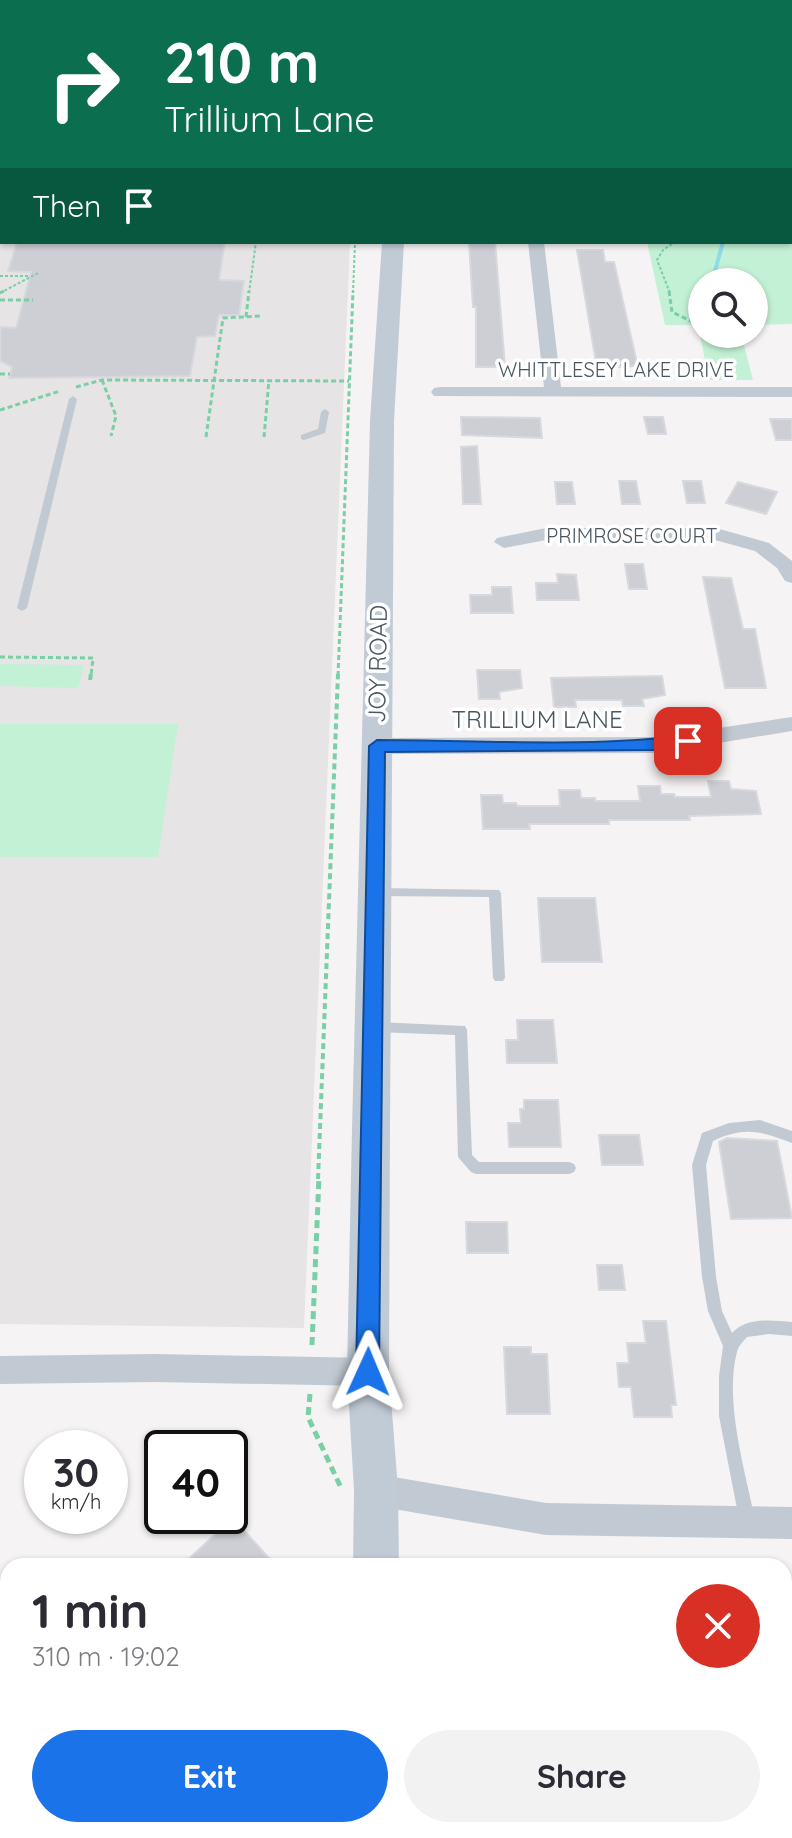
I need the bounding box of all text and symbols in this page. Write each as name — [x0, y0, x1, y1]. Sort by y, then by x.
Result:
text: 210 m — [164, 27, 319, 97]
icon: right — [32, 32, 136, 136]
text: Trillium Lane — [164, 96, 375, 141]
icon: arrive — [117, 184, 161, 228]
text: Then — [32, 187, 101, 225]
map controls — [688, 268, 768, 348]
button: search — [688, 268, 768, 348]
street label: WHITTLESEY LAKE DRIVE — [498, 357, 734, 382]
street label: PRIMROSE COURT — [546, 523, 718, 548]
street label: JOY ROAD — [361, 605, 393, 723]
street label: TRILLIUM LANE — [451, 704, 623, 734]
pin — [654, 707, 722, 775]
icon: arrive — [666, 719, 710, 763]
position arrow — [326, 1330, 410, 1414]
speed limit sign: 40 — [144, 1430, 248, 1534]
text: 30 — [53, 1447, 99, 1497]
text: km/h — [51, 1489, 101, 1514]
text: 1 min — [32, 1580, 148, 1640]
button: close — [676, 1584, 760, 1668]
text: 310 m · 19:02 — [32, 1640, 180, 1673]
button: Exit — [32, 1730, 388, 1822]
button: Share — [404, 1730, 760, 1822]

